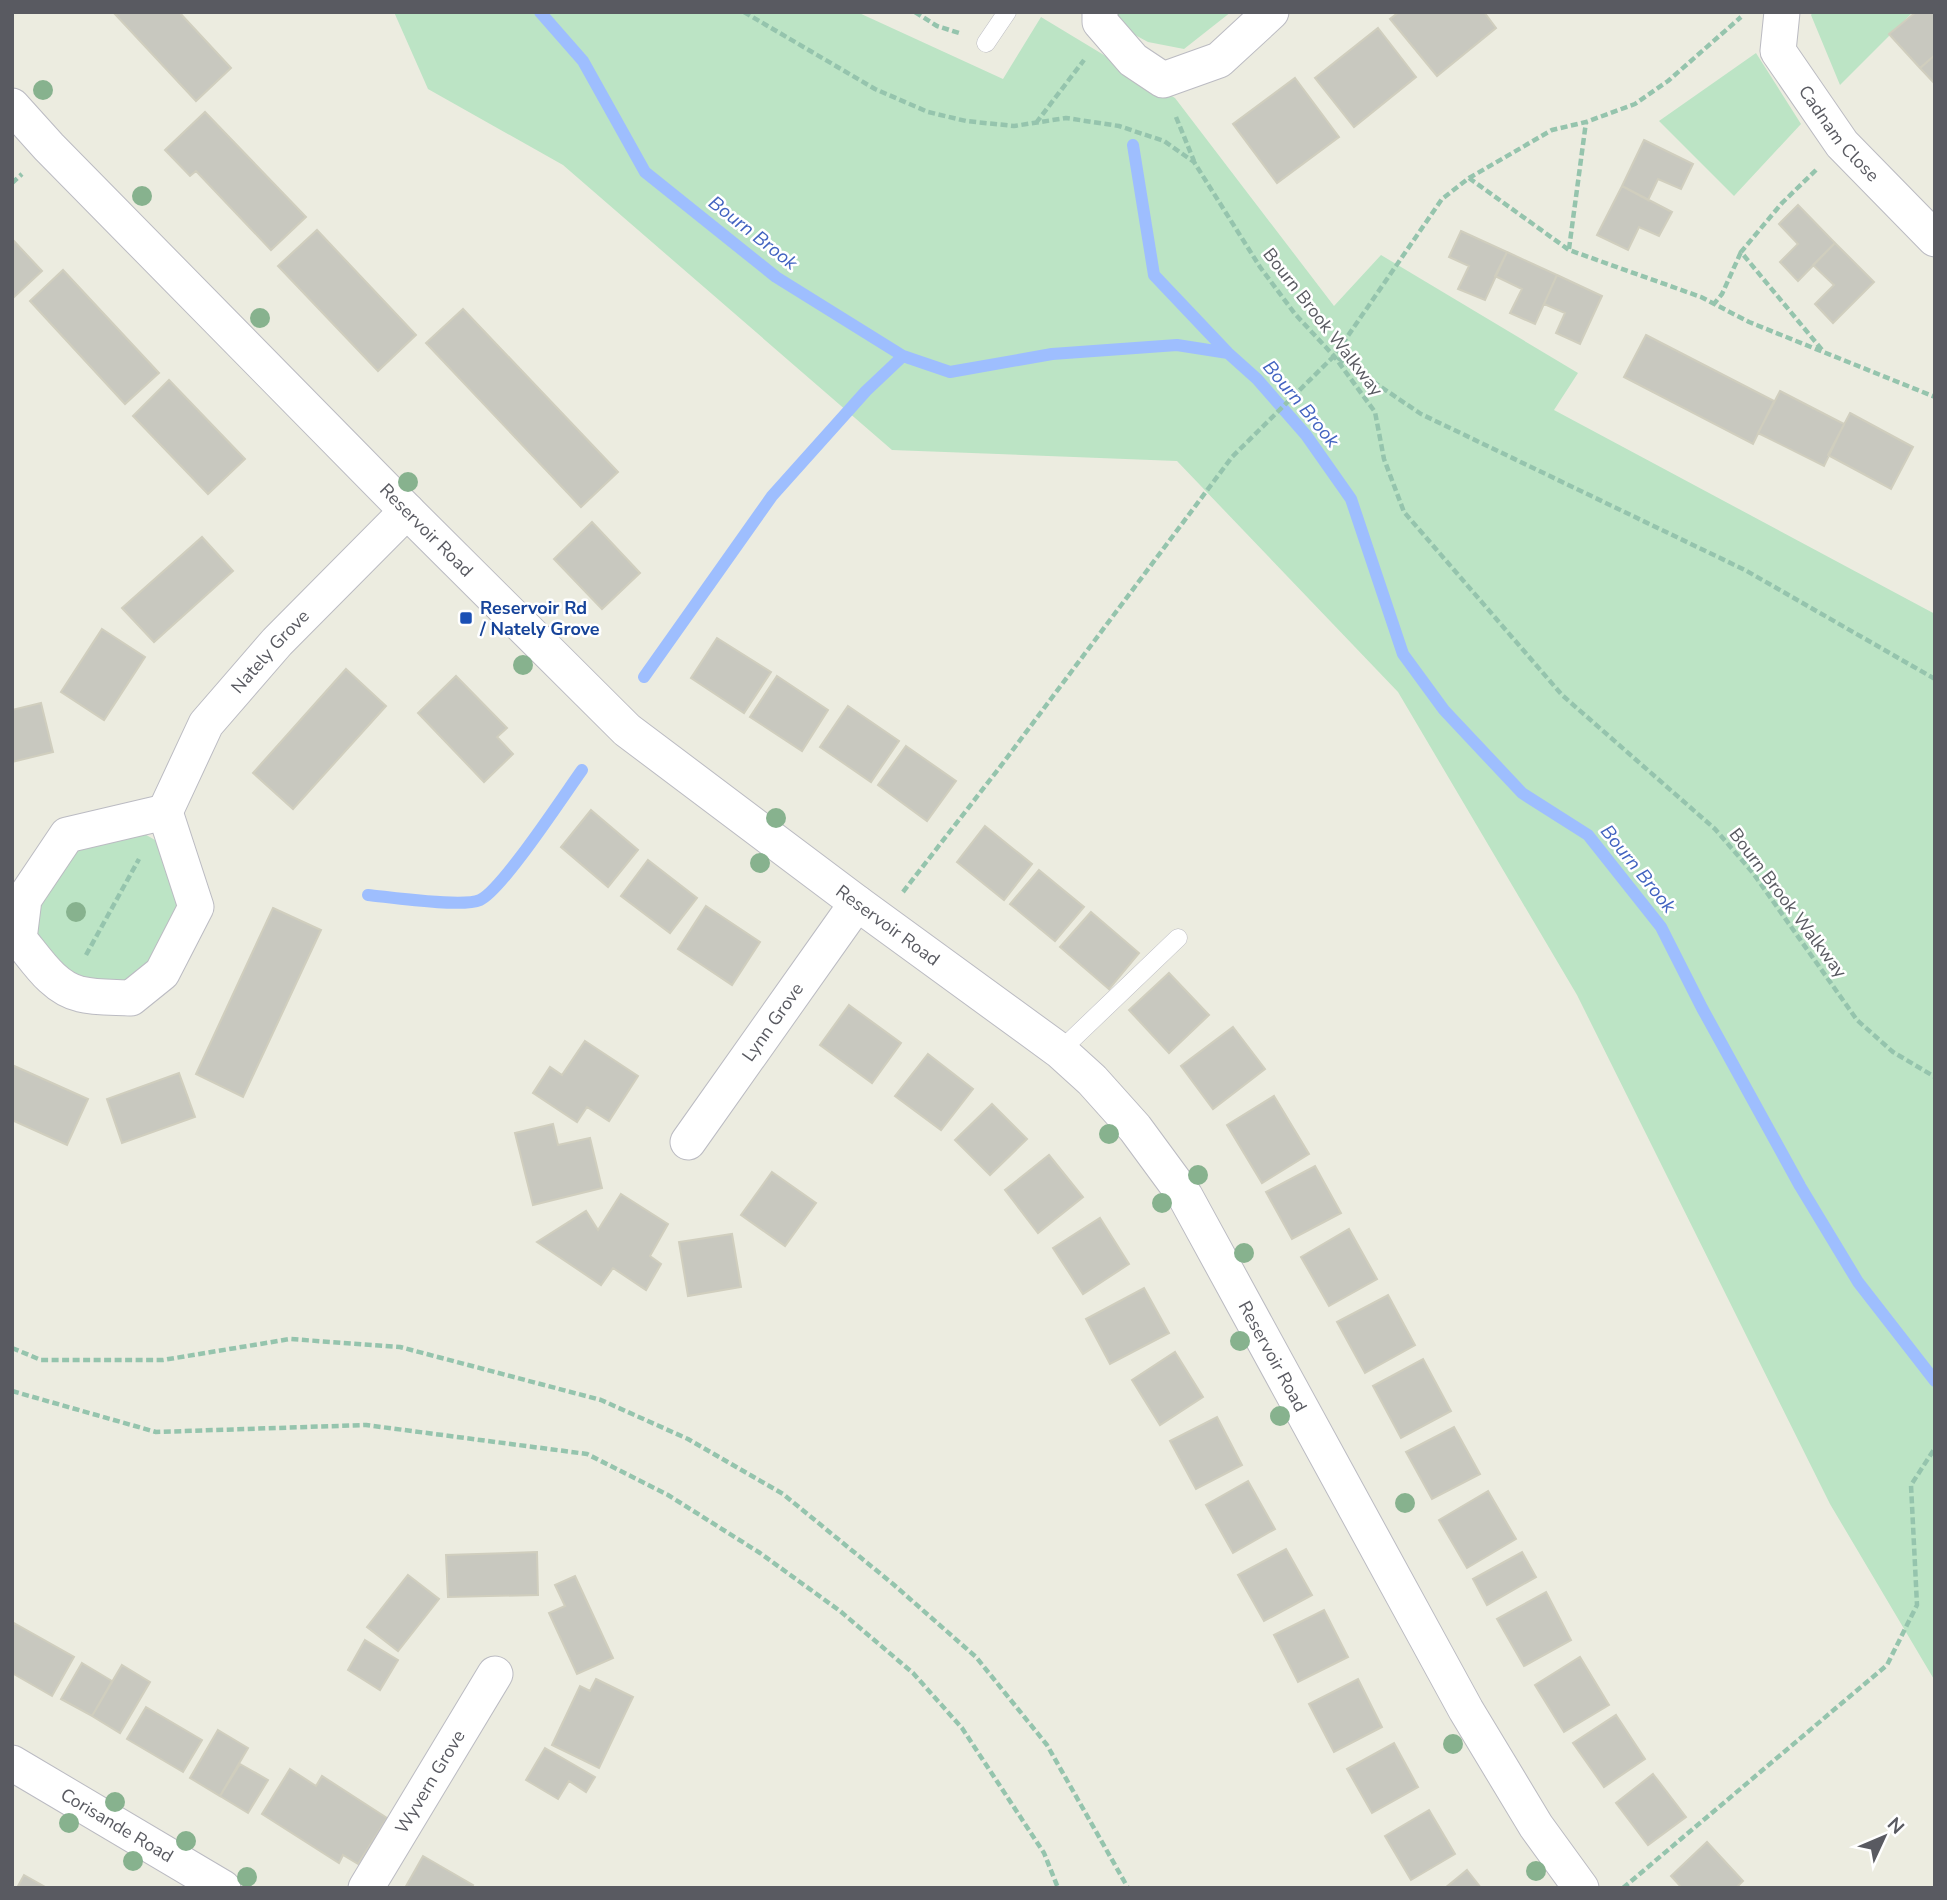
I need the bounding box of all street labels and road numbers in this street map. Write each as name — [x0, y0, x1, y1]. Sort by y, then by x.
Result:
street label: Cadnam Close — [1793, 81, 1885, 187]
street label: Bourn Brook Walkway — [1258, 243, 1389, 402]
street label: Reservoir Road — [374, 478, 478, 582]
street label: Nately Grove — [226, 604, 315, 699]
street label: Bourn Brook Walkway — [1724, 823, 1853, 983]
street label: Reservoir Road — [831, 879, 944, 971]
street label: Lynn Grove — [737, 978, 809, 1066]
street label: Reservoir Road — [1233, 1297, 1313, 1416]
street label: Wyvern Grove — [390, 1726, 470, 1838]
street label: Corisande Road — [56, 1782, 178, 1868]

